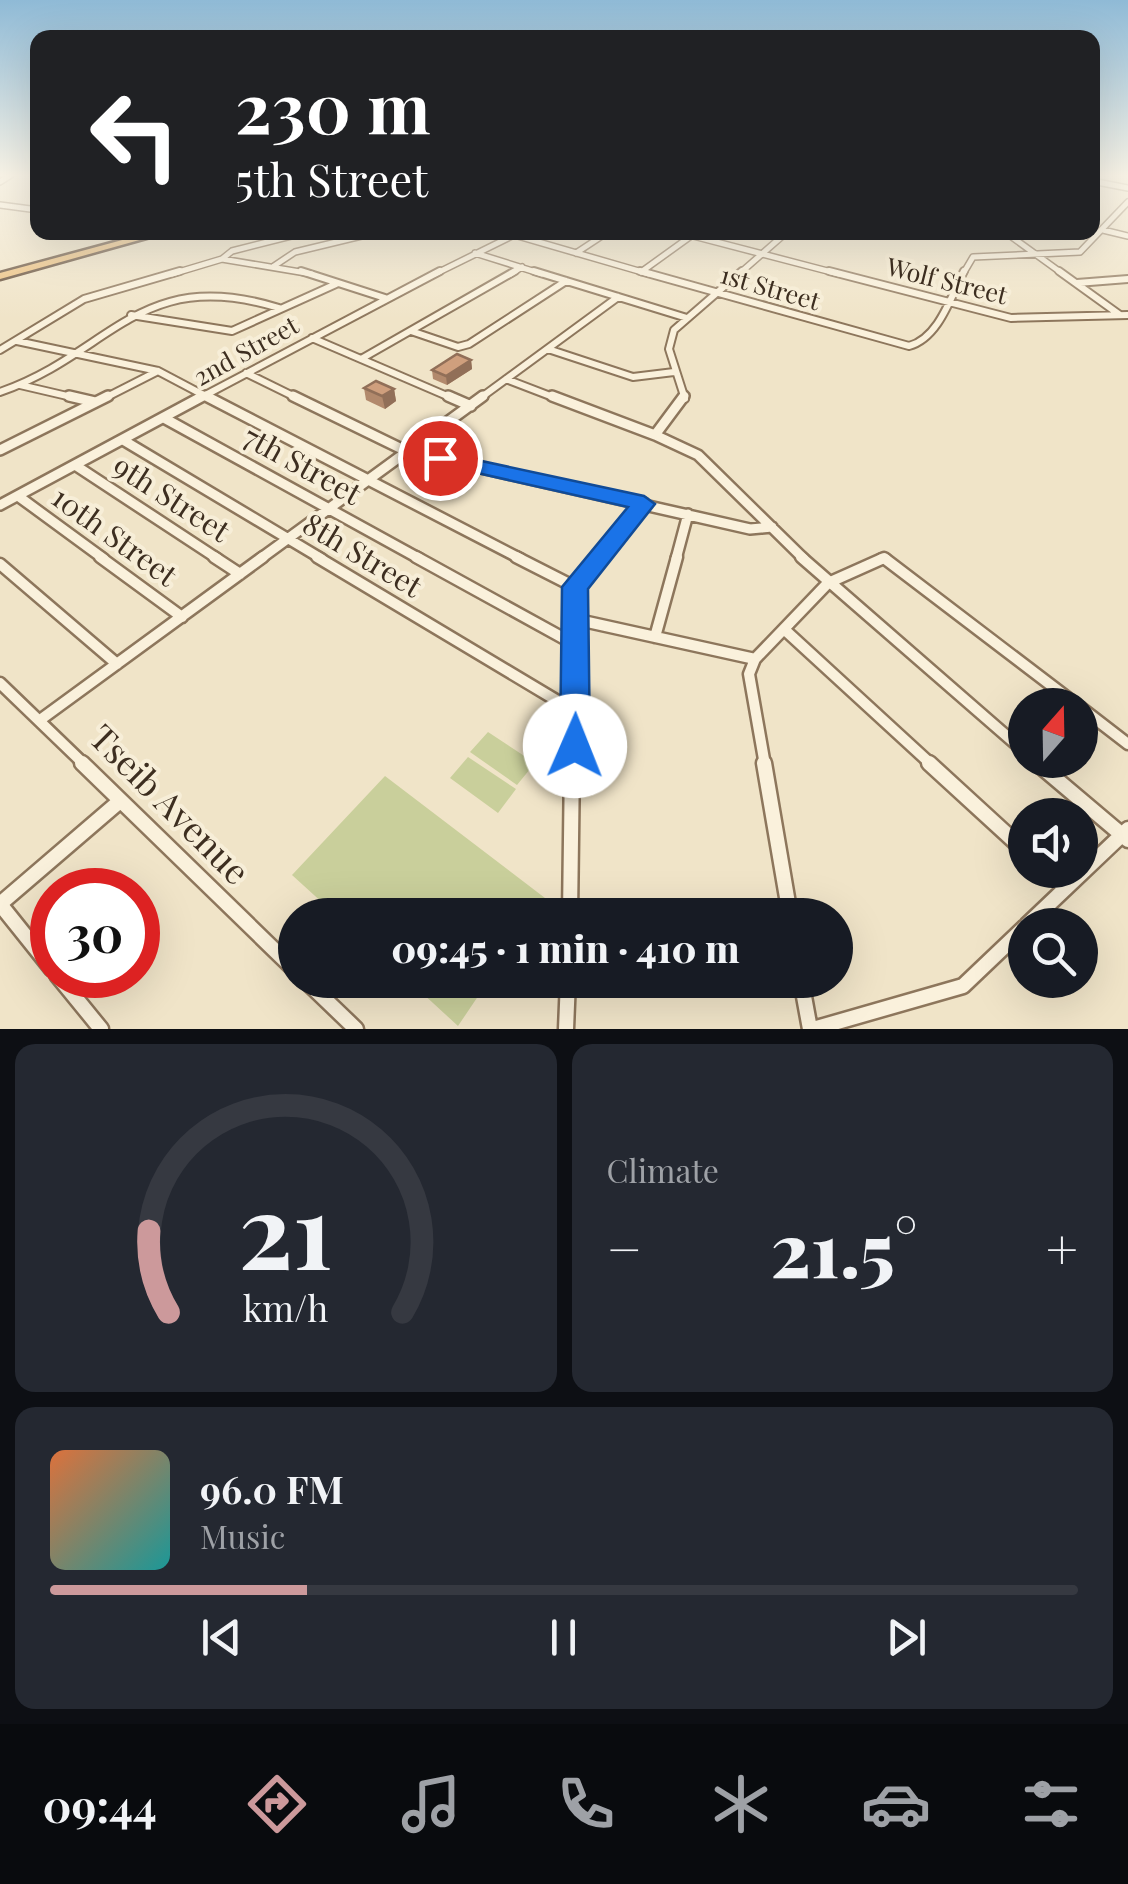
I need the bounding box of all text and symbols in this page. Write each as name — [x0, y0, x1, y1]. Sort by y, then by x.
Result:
text: 230 m — [235, 58, 431, 152]
icon: left — [70, 70, 200, 200]
text: 5th Street — [235, 148, 428, 208]
street label: Wolf Street — [883, 248, 1012, 311]
street label: 1st Street — [717, 257, 825, 317]
street label: 2nd Street — [187, 307, 304, 392]
street label: 7th Street — [237, 416, 369, 513]
pin — [398, 416, 483, 501]
icon: arrive — [413, 431, 468, 486]
street label: 9th Street — [106, 445, 238, 550]
street label: 10th Street — [45, 476, 186, 595]
street label: 8th Street — [296, 503, 430, 606]
north arrow — [1008, 688, 1098, 778]
map controls — [1008, 688, 1098, 998]
position arrow — [523, 694, 627, 798]
street label: Tseib Avenue — [81, 713, 261, 893]
button: sound — [1008, 798, 1098, 888]
speed limit sign: 30 — [30, 868, 160, 998]
button: search — [1008, 908, 1098, 998]
text: 09:45 · 1 min · 410 m — [391, 922, 740, 973]
text: Climate — [607, 1148, 719, 1191]
text: 21 — [239, 1157, 333, 1296]
text: 21.5° — [770, 1197, 917, 1297]
text: − — [607, 1210, 642, 1284]
text: + — [1046, 1210, 1078, 1284]
text: km/h — [243, 1283, 329, 1331]
text: 96.0 FM — [200, 1463, 344, 1514]
text: Music — [200, 1514, 285, 1557]
icon: previous — [194, 1610, 249, 1665]
icon: pause — [536, 1610, 591, 1665]
icon: next — [879, 1610, 934, 1665]
icon: directions — [242, 1769, 312, 1839]
icon: music — [396, 1769, 466, 1839]
icon: phone — [551, 1769, 621, 1839]
icon: climate — [706, 1769, 776, 1839]
icon: car — [861, 1769, 931, 1839]
icon: filters — [1016, 1769, 1086, 1839]
text: 09:44 — [42, 1774, 157, 1834]

